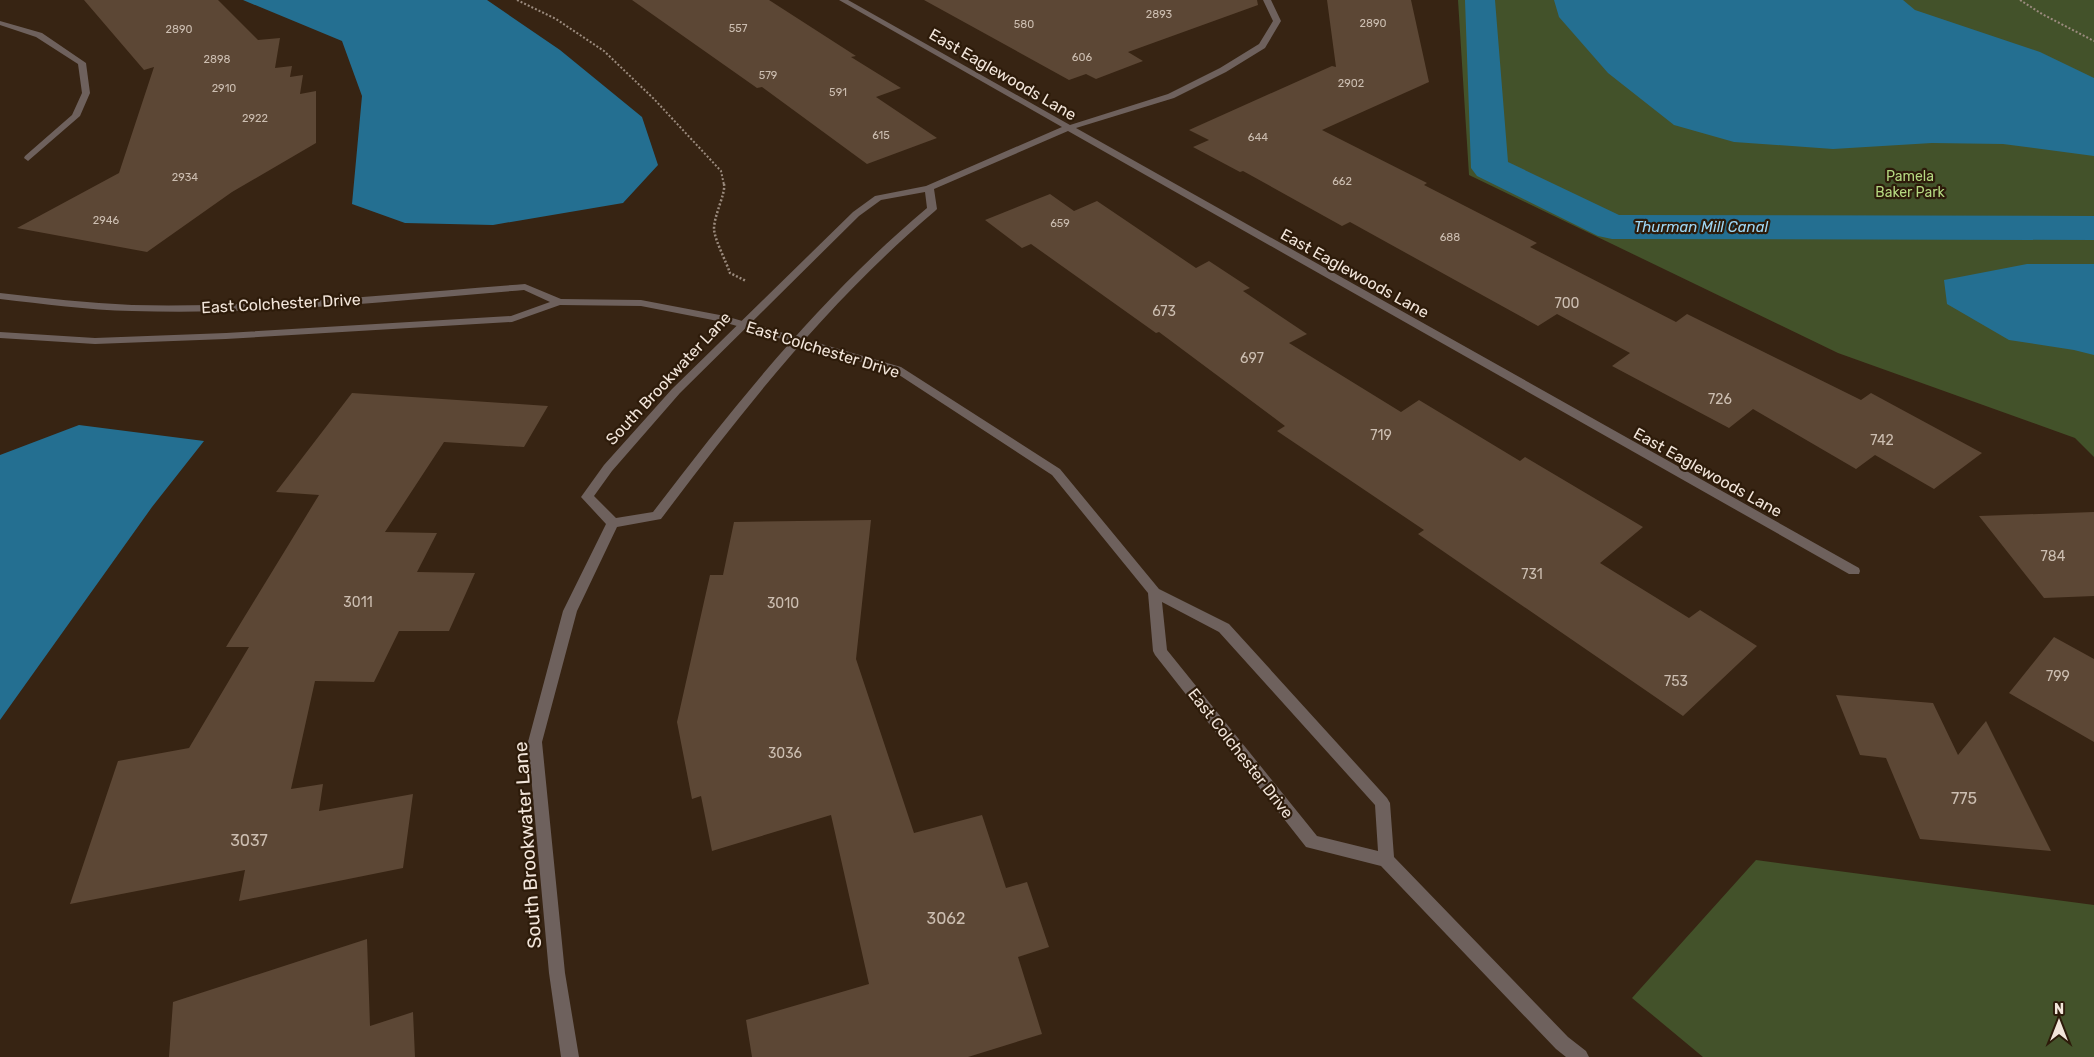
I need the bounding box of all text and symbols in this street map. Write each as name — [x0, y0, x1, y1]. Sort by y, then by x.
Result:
house number: 2893 — [1146, 8, 1173, 21]
house number: 2890 — [1360, 17, 1386, 30]
house number: 580 — [1014, 18, 1034, 31]
house number: 557 — [729, 22, 748, 35]
house number: 2890 — [166, 23, 192, 36]
street label: East Eaglewoods Lane — [926, 25, 1080, 124]
house number: 606 — [1072, 51, 1092, 64]
house number: 2898 — [204, 53, 230, 66]
house number: 579 — [759, 69, 777, 82]
house number: 2902 — [1338, 77, 1364, 90]
house number: 2910 — [212, 82, 236, 95]
house number: 591 — [829, 86, 847, 99]
house number: 2922 — [242, 112, 268, 125]
house number: 615 — [872, 129, 890, 142]
house number: 644 — [1248, 131, 1268, 144]
park label: Pamela Baker Park — [1875, 168, 1945, 201]
house number: 2934 — [172, 171, 198, 184]
house number: 662 — [1332, 175, 1352, 188]
house number: 2946 — [93, 214, 120, 227]
house number: 659 — [1050, 217, 1070, 230]
water label: Thurman Mill Canal — [1634, 218, 1768, 236]
street label: East Eaglewoods Lane — [1277, 225, 1432, 322]
house number: 688 — [1440, 231, 1460, 244]
street label: East Colchester Drive — [201, 290, 361, 317]
house number: 700 — [1555, 295, 1580, 312]
house number: 673 — [1152, 303, 1176, 320]
street label: South Brookwater Lane — [602, 308, 735, 449]
street label: East Colchester Drive — [744, 317, 902, 382]
house number: 697 — [1240, 350, 1264, 367]
house number: 726 — [1708, 391, 1732, 408]
street label: East Eaglewoods Lane — [1630, 424, 1785, 521]
house number: 719 — [1370, 427, 1392, 444]
house number: 742 — [1870, 432, 1894, 449]
house number: 784 — [2041, 548, 2066, 565]
house number: 731 — [1521, 566, 1543, 583]
house number: 3011 — [343, 594, 373, 611]
house number: 3010 — [767, 595, 799, 612]
house number: 799 — [2046, 668, 2070, 685]
house number: 753 — [1664, 673, 1688, 690]
street label: East Colchester Drive — [1184, 685, 1297, 822]
street label: South Brookwater Lane — [509, 741, 546, 949]
house number: 3036 — [768, 745, 802, 762]
house number: 775 — [1951, 789, 1977, 808]
house number: 3037 — [230, 831, 268, 850]
house number: 3062 — [927, 909, 965, 928]
north arrow — [2034, 997, 2084, 1047]
text: N — [2054, 1001, 2064, 1018]

